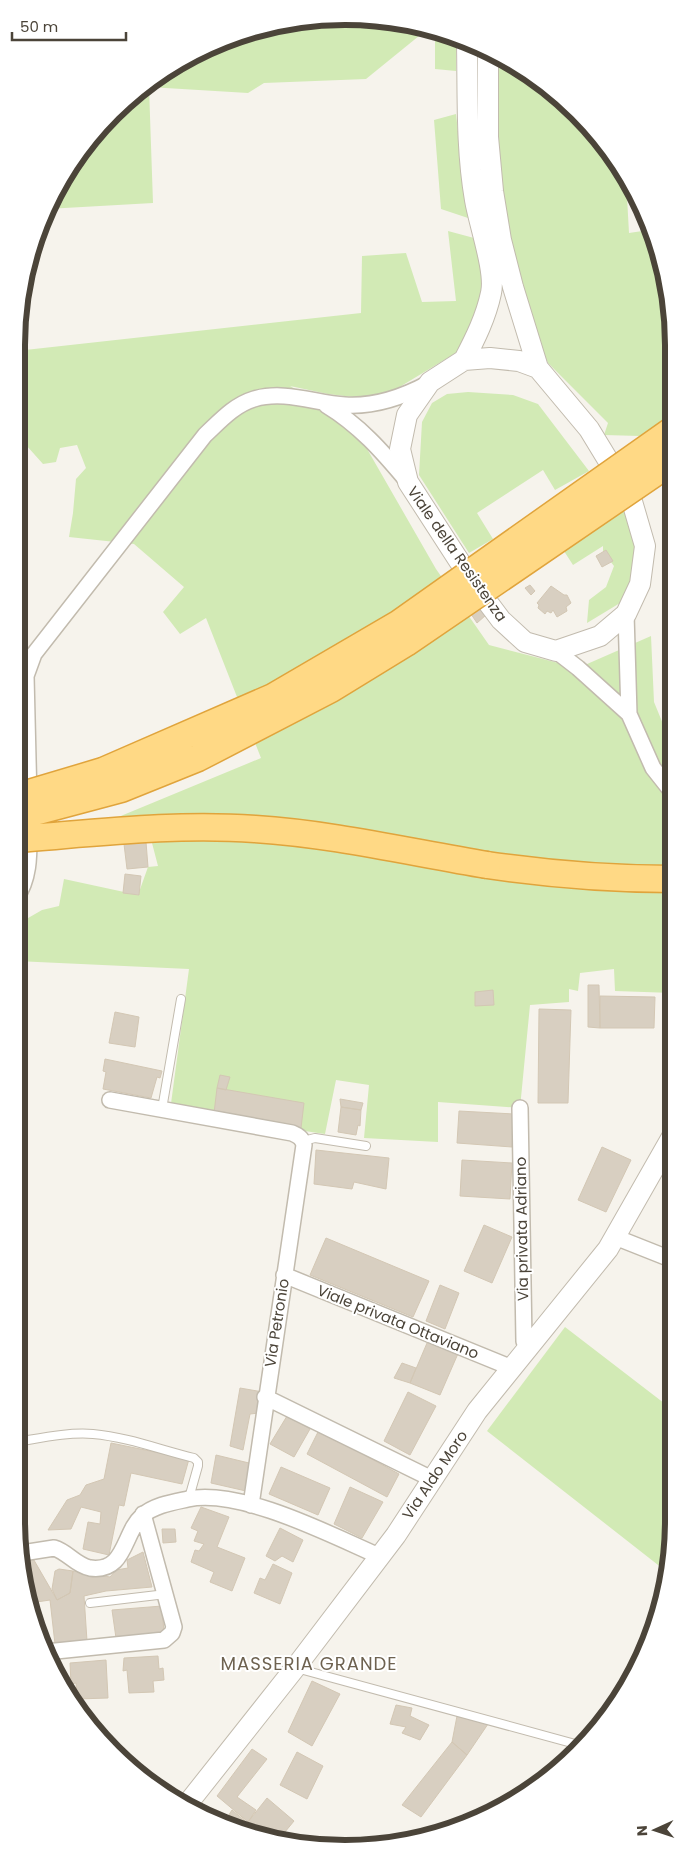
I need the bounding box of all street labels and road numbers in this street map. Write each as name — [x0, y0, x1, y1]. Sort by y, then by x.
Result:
street label: Viale della Resistenza — [403, 482, 512, 626]
street label: Via privata Adriano — [510, 1157, 533, 1301]
street label: Via Petronio — [259, 1277, 294, 1369]
street label: Viale privata Ottaviano — [314, 1279, 482, 1364]
street label: Via Aldo Moro — [397, 1426, 472, 1523]

